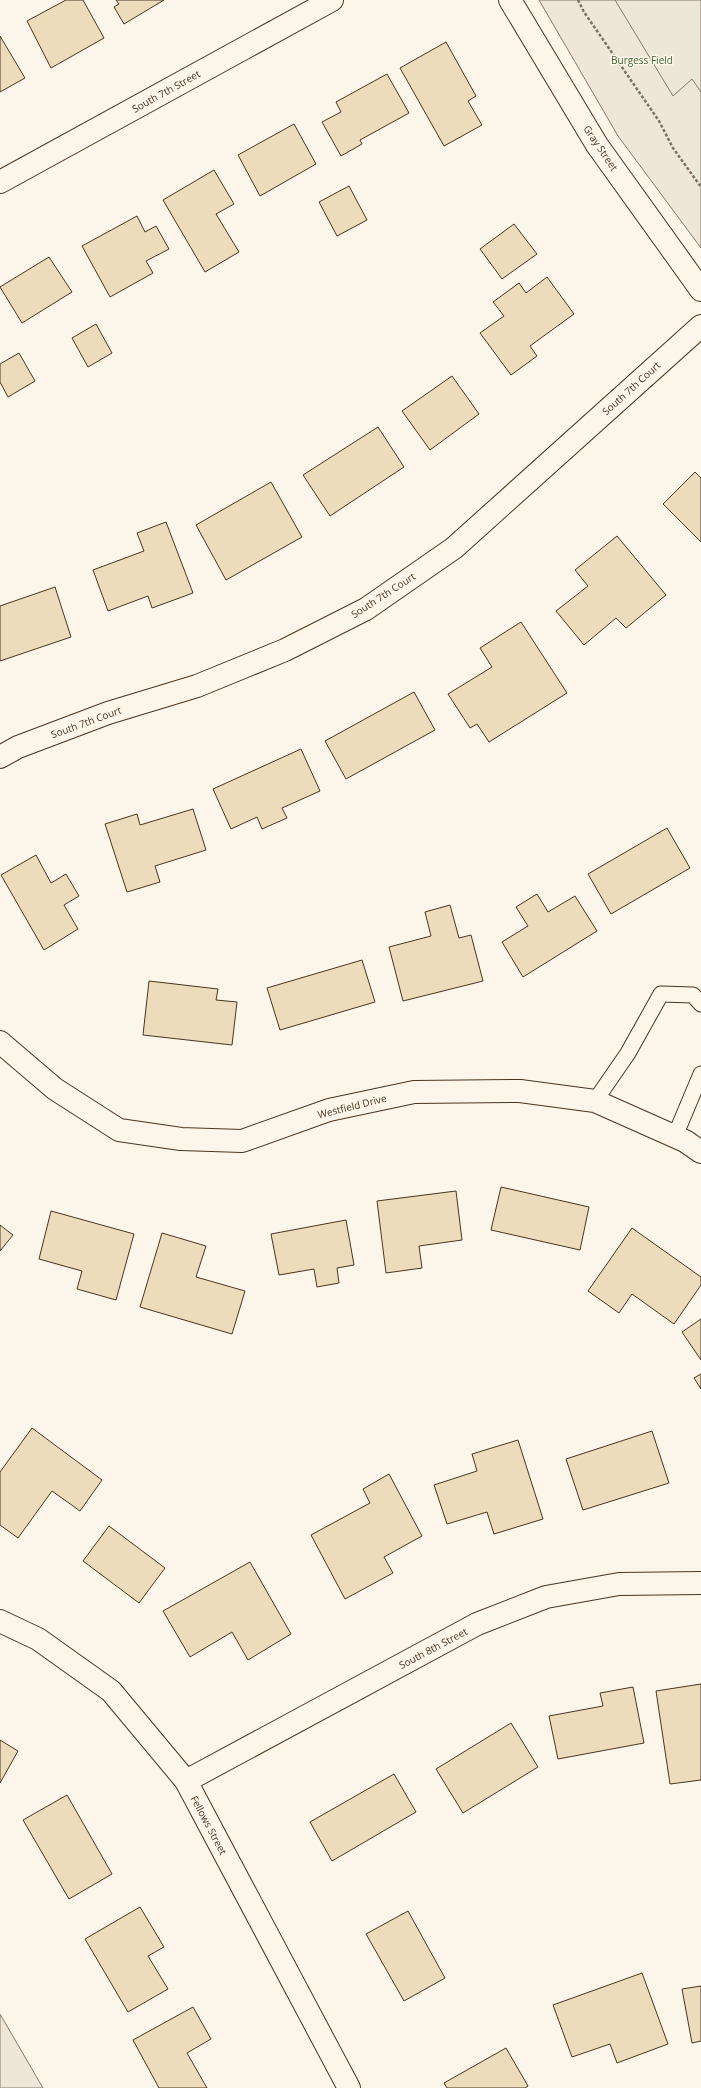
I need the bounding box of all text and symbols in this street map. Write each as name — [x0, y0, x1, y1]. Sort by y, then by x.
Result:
park label: Burgess Field — [611, 53, 673, 67]
street label: South 7th Street — [129, 66, 203, 116]
street label: Gray Street — [581, 122, 622, 174]
street label: South 7th Court — [599, 358, 664, 418]
street label: South 7th Court — [348, 569, 418, 621]
street label: South 7th Court — [49, 703, 124, 741]
street label: Westfield Drive — [316, 1091, 388, 1121]
street label: South 8th Street — [396, 1624, 470, 1672]
street label: Fellows Street — [188, 1793, 231, 1857]

